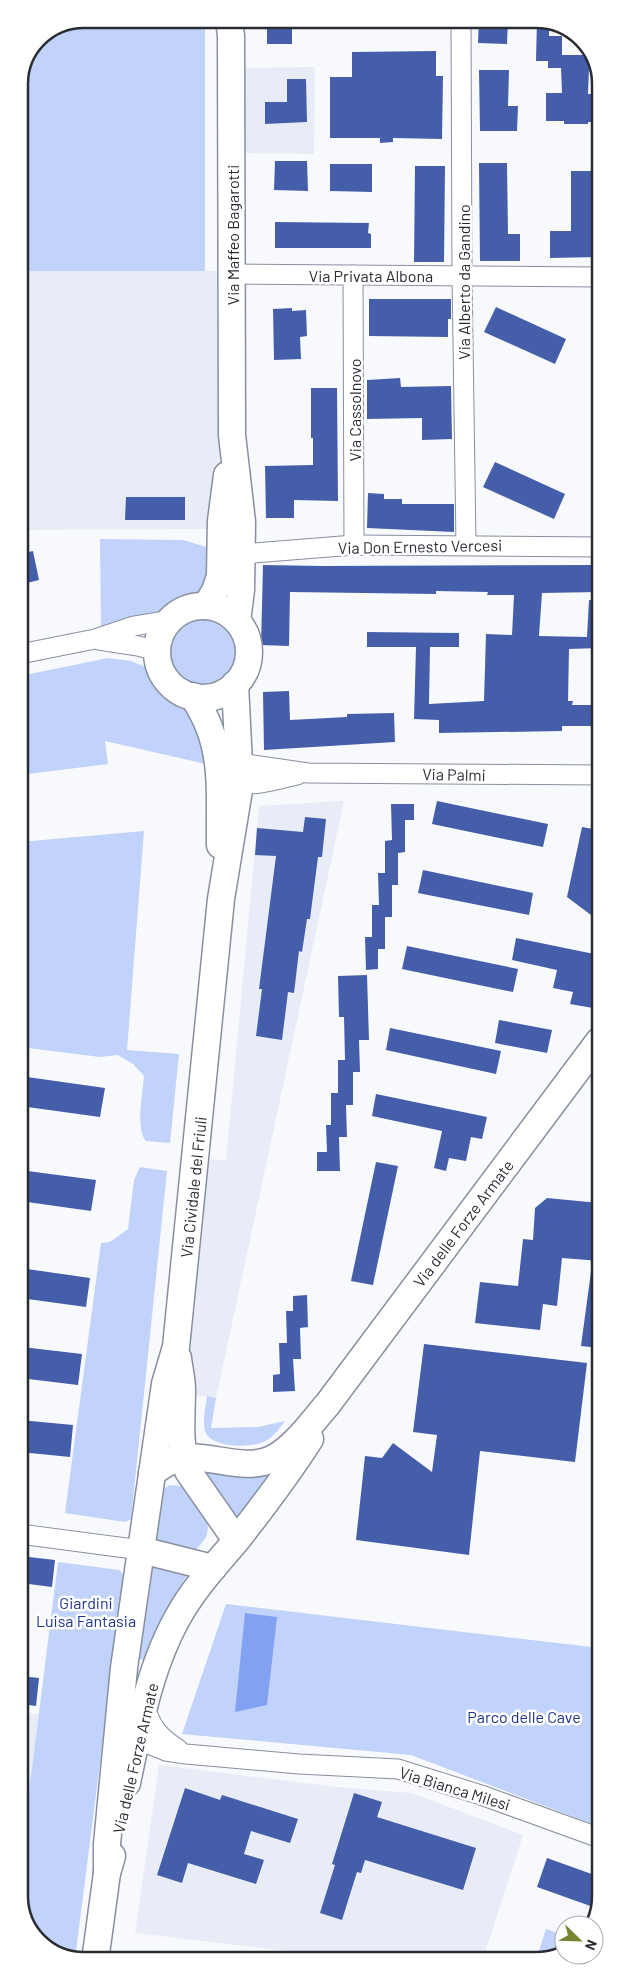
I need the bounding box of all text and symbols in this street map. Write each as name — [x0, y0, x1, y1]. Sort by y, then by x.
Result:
street label: Via Maffeo Bagarotti — [223, 165, 242, 305]
street label: Via Alberto da Gandino — [454, 204, 473, 360]
street label: Via Privata Albona — [309, 266, 433, 285]
street label: Via Cassolnovo — [345, 358, 364, 462]
street label: Via Don Ernesto Vercesi — [338, 535, 502, 557]
street label: Via Palmi — [422, 764, 486, 784]
street label: Via Cividale del Friuli — [176, 1115, 210, 1259]
street label: Via delle Forze Armate — [409, 1156, 517, 1290]
park label: Giardini Luisa Fantasia — [36, 1593, 136, 1630]
street label: Via delle Forze Armate — [108, 1681, 162, 1835]
park label: Parco delle Cave — [467, 1707, 581, 1726]
street label: Via Bianca Milesi — [397, 1762, 513, 1814]
north arrow — [554, 1915, 604, 1965]
text: N — [582, 1938, 601, 1953]

